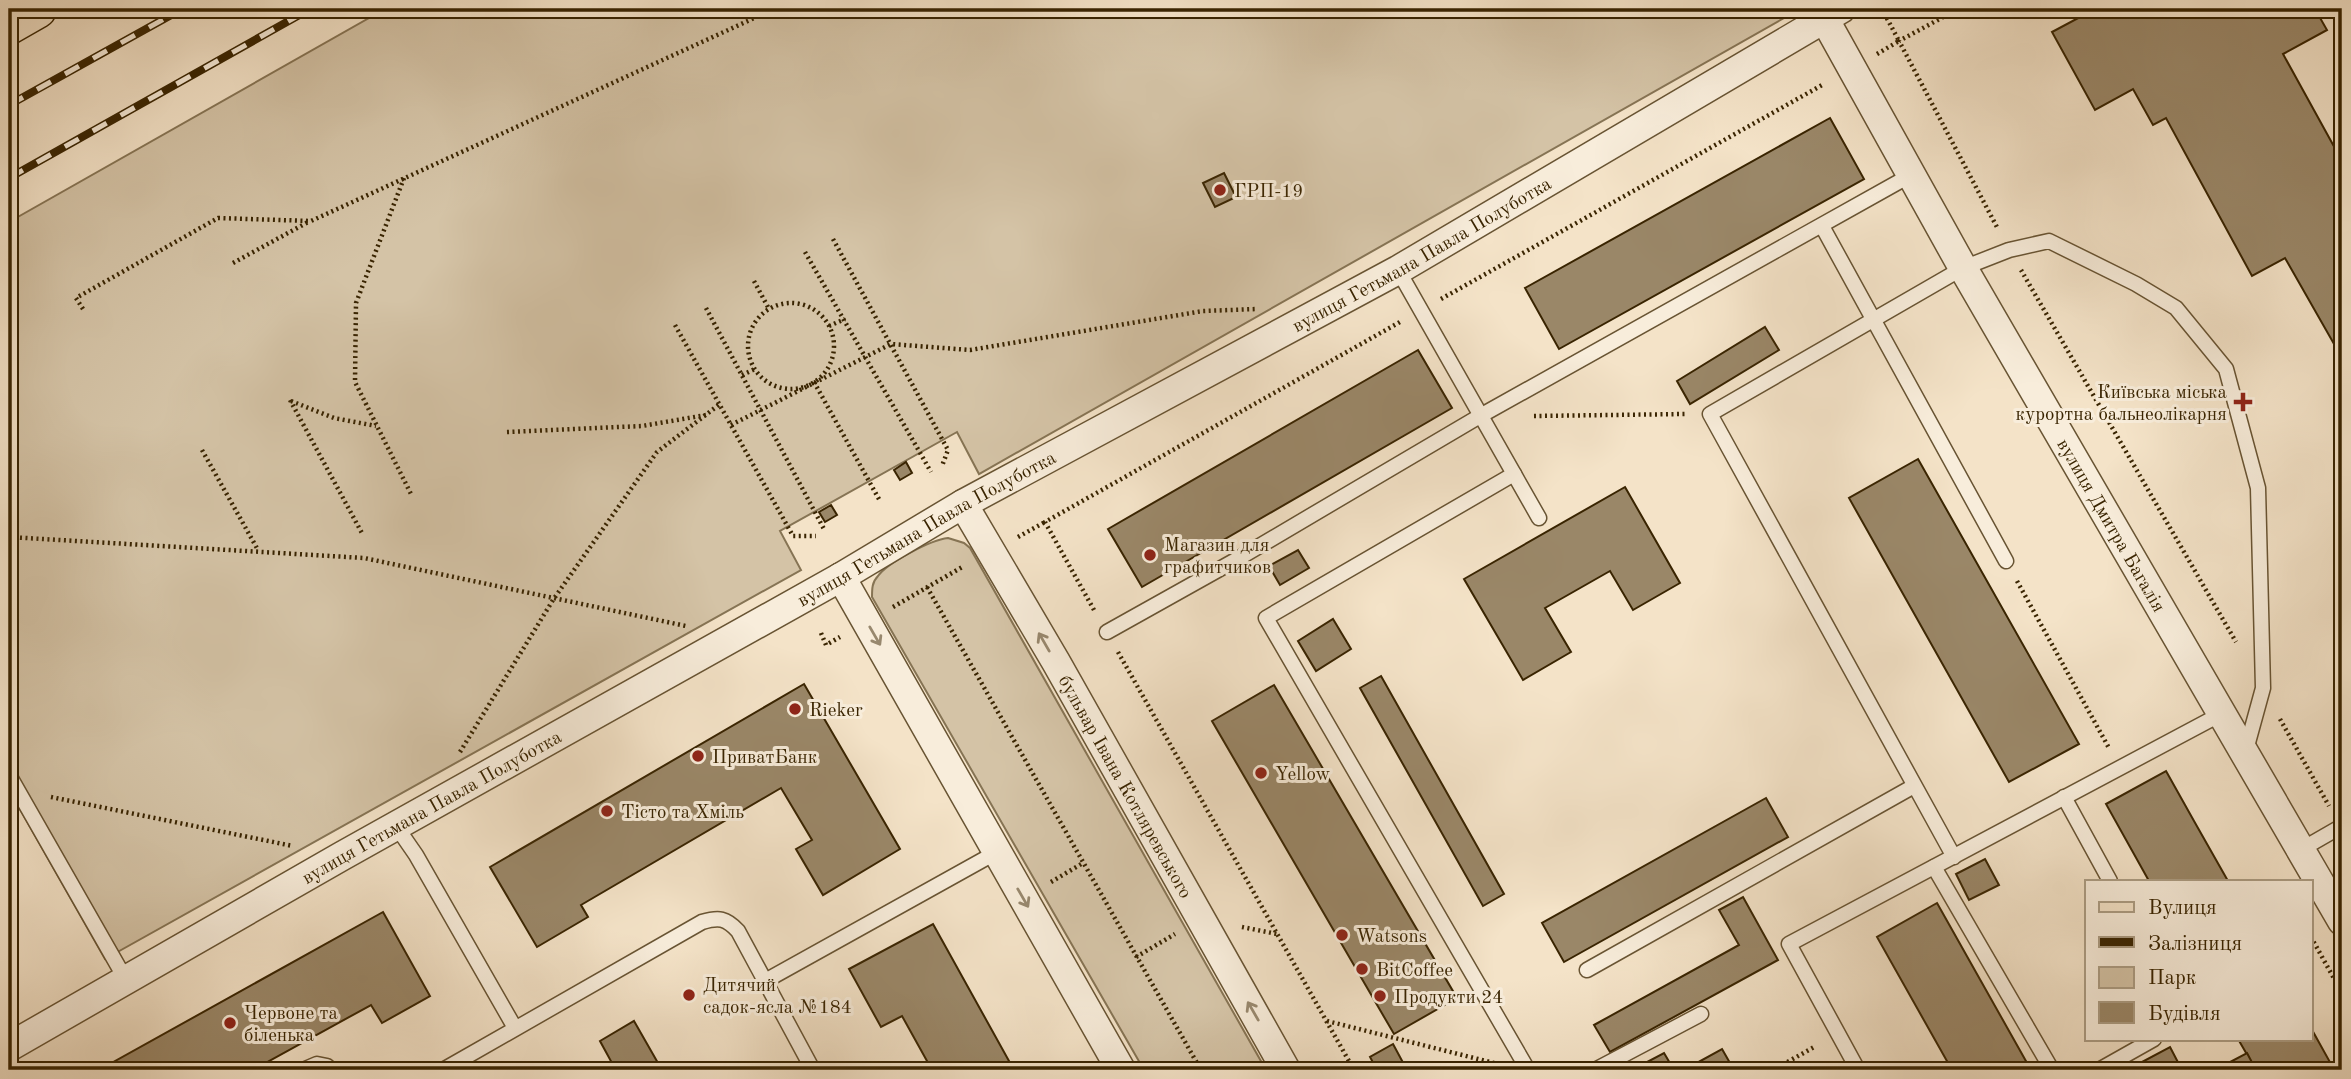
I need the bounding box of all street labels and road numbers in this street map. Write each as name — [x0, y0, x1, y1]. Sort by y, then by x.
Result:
street label: вулиця Гетьмана Павла Полуботка — [1290, 175, 1556, 337]
street label: вулиця Дмитра Багалія — [2052, 436, 2168, 616]
street label: вулиця Гетьмана Павла Полуботка — [795, 449, 1060, 611]
street label: бульвар Івана Котляревського — [1054, 673, 1194, 902]
street label: вулиця Гетьмана Павла Полуботка — [299, 728, 566, 889]

